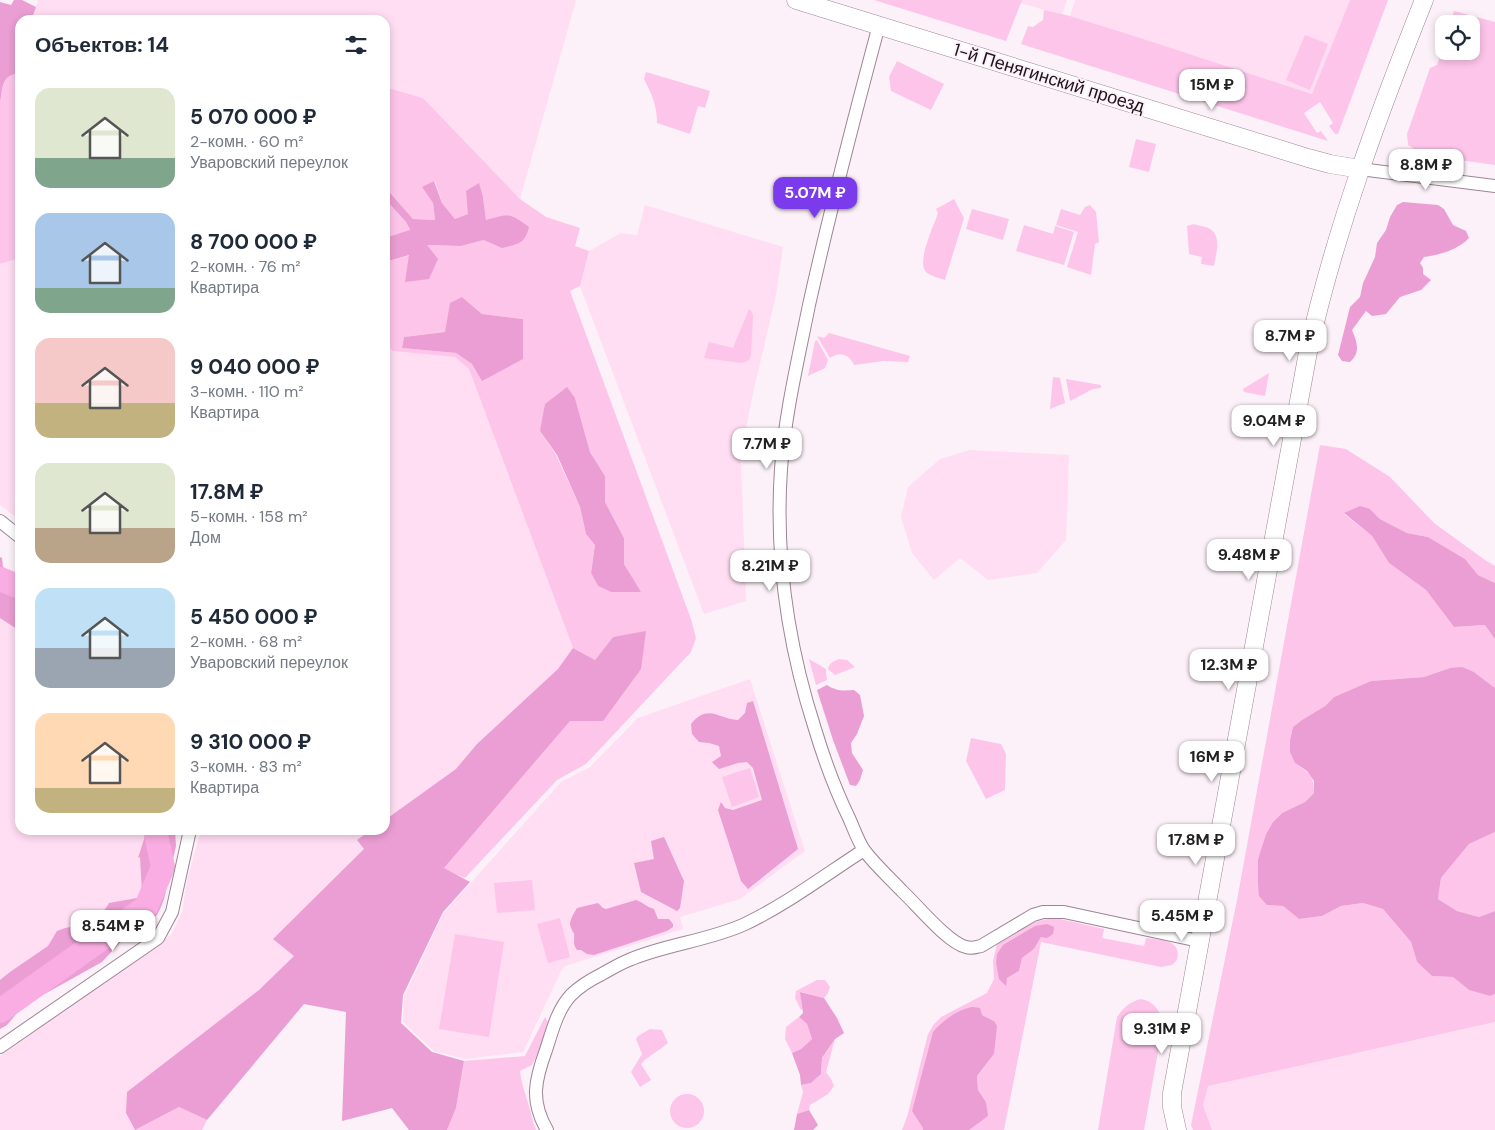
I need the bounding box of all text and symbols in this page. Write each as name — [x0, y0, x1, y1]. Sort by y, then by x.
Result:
map controls — [1435, 15, 1480, 60]
button: locate — [1435, 15, 1480, 60]
text: Объектов: 14 — [35, 31, 169, 59]
icon: filters — [342, 31, 370, 59]
street label: 1-й Пенягинский проезд — [950, 37, 1148, 119]
pin: 15M ₽ — [1177, 68, 1247, 111]
text: 15M ₽ — [1190, 74, 1234, 95]
text: 5 070 000 ₽ — [190, 103, 317, 131]
icon: home — [75, 108, 135, 168]
text: 2-комн. · 60 m² — [190, 131, 303, 152]
pin: 8.8M ₽ — [1385, 148, 1467, 191]
text: Уваровский переулок — [190, 152, 348, 173]
text: 8.8M ₽ — [1400, 154, 1452, 175]
pin: 5.07M ₽ — [769, 176, 861, 219]
text: 5.07M ₽ — [784, 182, 846, 203]
text: 8 700 000 ₽ — [190, 228, 317, 256]
icon: home — [75, 233, 135, 293]
text: 2-комн. · 76 m² — [190, 256, 301, 277]
text: Квартира — [190, 277, 259, 298]
pin: 8.7M ₽ — [1249, 320, 1331, 362]
text: 8.7M ₽ — [1265, 325, 1315, 346]
text: 9 040 000 ₽ — [190, 353, 319, 381]
icon: home — [75, 358, 135, 418]
text: 3-комн. · 110 m² — [190, 381, 304, 402]
text: Квартира — [190, 402, 259, 423]
pin: 9.04M ₽ — [1228, 404, 1320, 447]
text: 9.04M ₽ — [1242, 410, 1306, 431]
pin: 7.7M ₽ — [726, 428, 808, 470]
text: 7.7M ₽ — [743, 433, 791, 454]
text: 17.8M ₽ — [190, 478, 264, 506]
icon: home — [75, 483, 135, 543]
text: 5-комн. · 158 m² — [190, 506, 307, 527]
text: Дом — [190, 527, 221, 548]
pin: 9.48M ₽ — [1203, 538, 1295, 581]
text: 9.48M ₽ — [1218, 544, 1280, 565]
pin: 8.21M ₽ — [724, 550, 816, 592]
text: 8.21M ₽ — [741, 555, 799, 576]
text: 5 450 000 ₽ — [190, 603, 317, 631]
icon: home — [75, 608, 135, 668]
text: 2-комн. · 68 m² — [190, 631, 302, 652]
pin: 12.3M ₽ — [1183, 648, 1275, 691]
text: Уваровский переулок — [190, 652, 348, 673]
text: 12.3M ₽ — [1200, 654, 1258, 675]
text: 9 310 000 ₽ — [190, 728, 311, 756]
icon: home — [75, 733, 135, 793]
pin: 16M ₽ — [1177, 740, 1247, 783]
text: 16M ₽ — [1190, 746, 1234, 767]
text: 3-комн. · 83 m² — [190, 756, 302, 777]
text: Квартира — [190, 777, 259, 798]
pin: 17.8M ₽ — [1150, 824, 1242, 866]
text: 17.8M ₽ — [1168, 829, 1224, 850]
pin: 5.45M ₽ — [1136, 900, 1228, 942]
text: 5.45M ₽ — [1151, 905, 1213, 926]
pin: 8.54M ₽ — [67, 910, 159, 952]
text: 8.54M ₽ — [82, 915, 144, 936]
pin: 9.31M ₽ — [1116, 1012, 1208, 1055]
text: 9.31M ₽ — [1133, 1018, 1191, 1039]

